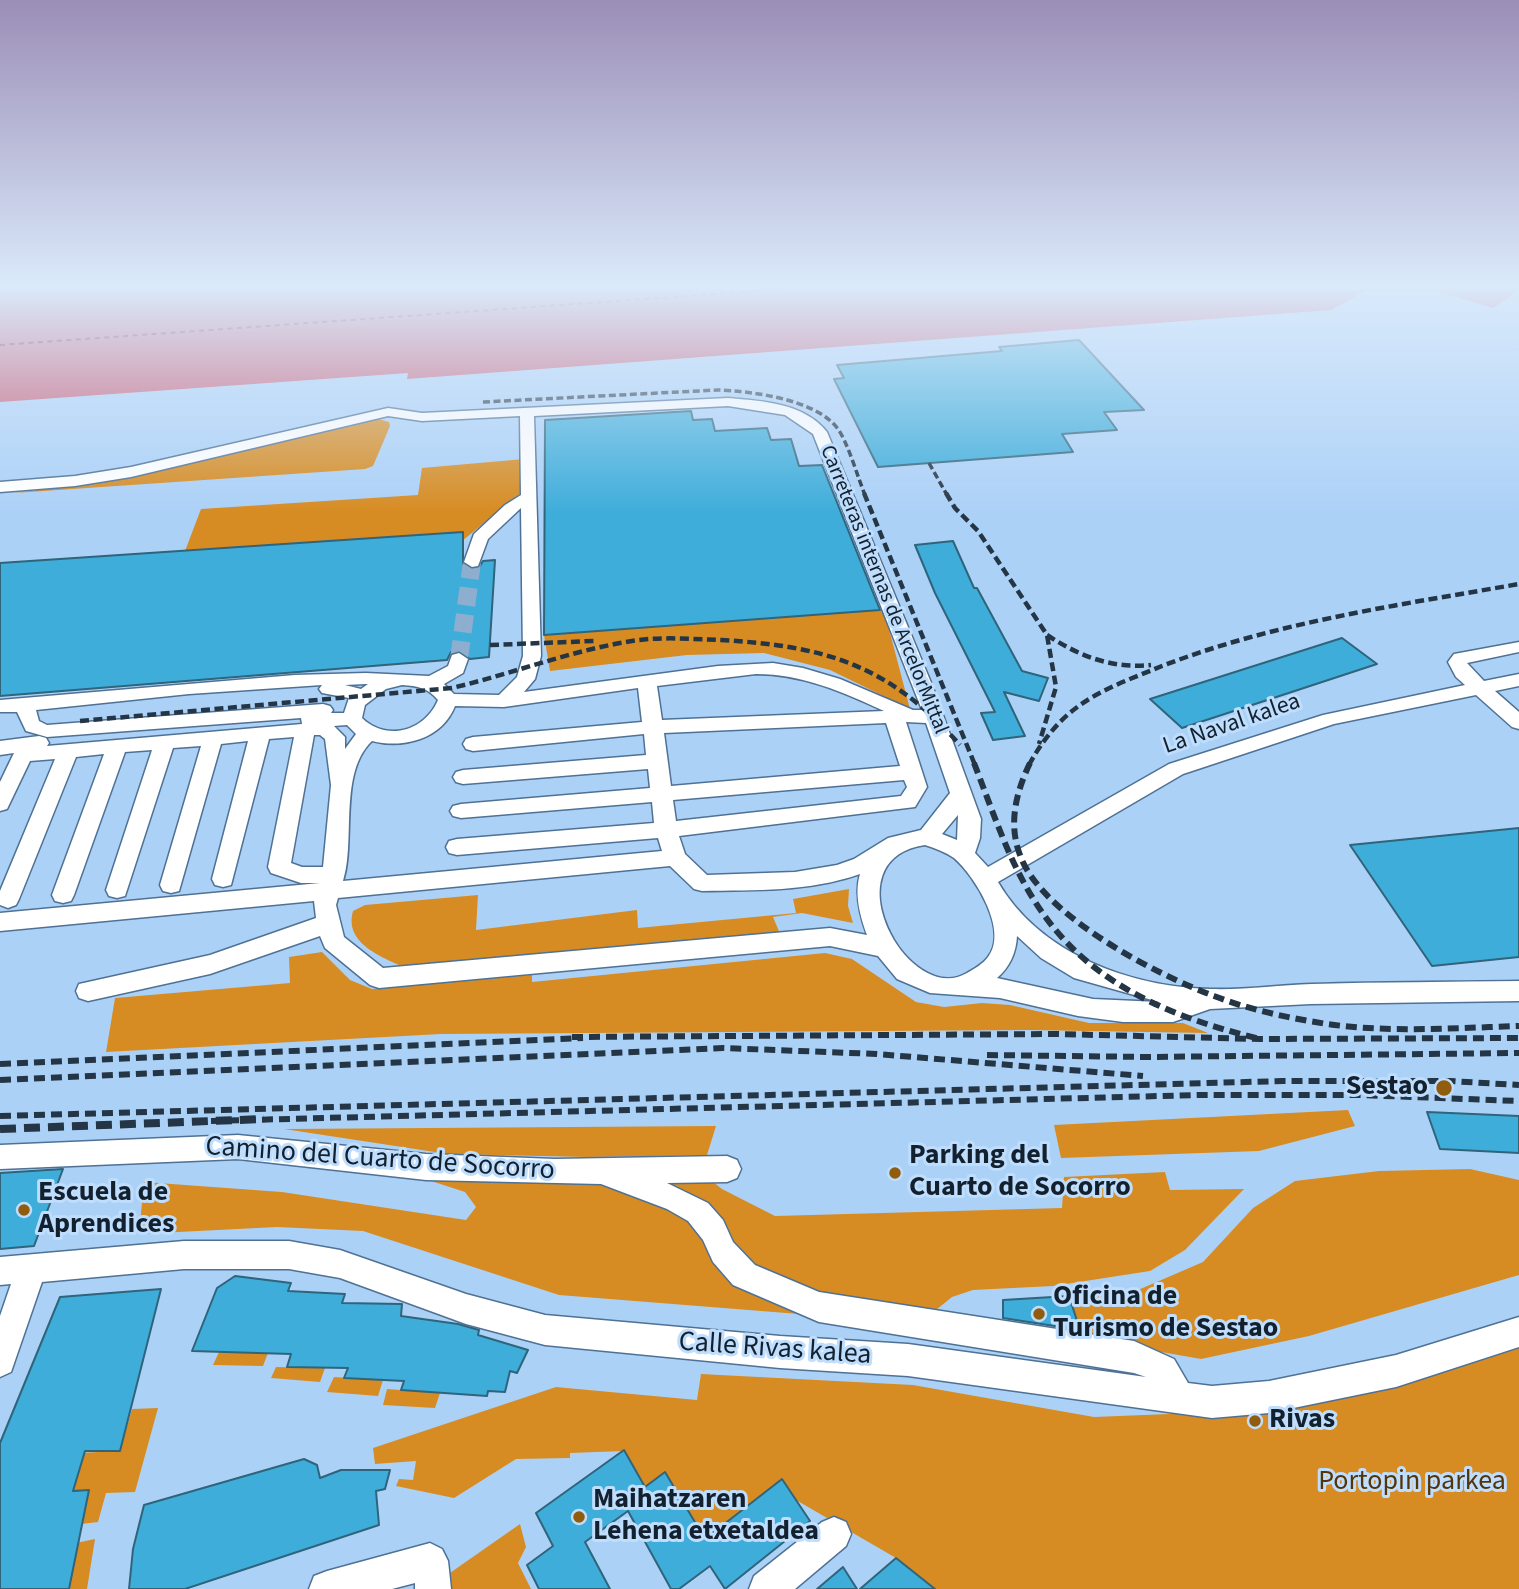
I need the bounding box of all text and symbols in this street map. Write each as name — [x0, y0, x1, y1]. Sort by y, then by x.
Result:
street label: Carreteras internas de ArcelorMittal — [813, 442, 953, 738]
street label: La Naval kalea — [1159, 688, 1305, 762]
place label: Sestao — [1346, 1071, 1428, 1105]
marker: Sestao — [1434, 1078, 1454, 1098]
street label: Camino del Cuarto de Socorro — [204, 1131, 556, 1189]
place label: Parking del Cuarto de Socorro — [909, 1140, 1131, 1206]
marker: Parking del Cuarto de Socorro — [887, 1165, 903, 1181]
place label: Escuela de Aprendices — [38, 1177, 174, 1243]
marker: Escuela de Aprendices — [16, 1202, 32, 1218]
place label: Oficina de Turismo de Sestao — [1053, 1281, 1278, 1347]
marker: Oficina de Turismo de Sestao — [1031, 1306, 1047, 1322]
street label: Calle Rivas kalea — [678, 1327, 872, 1373]
place label: Rivas — [1269, 1404, 1335, 1438]
marker: Rivas — [1247, 1413, 1263, 1429]
park label: Portopin parkea — [1318, 1466, 1506, 1500]
place label: Maihatzaren Lehena etxetaldea — [593, 1484, 819, 1550]
marker: Maihatzaren Lehena etxetaldea — [571, 1509, 587, 1525]

